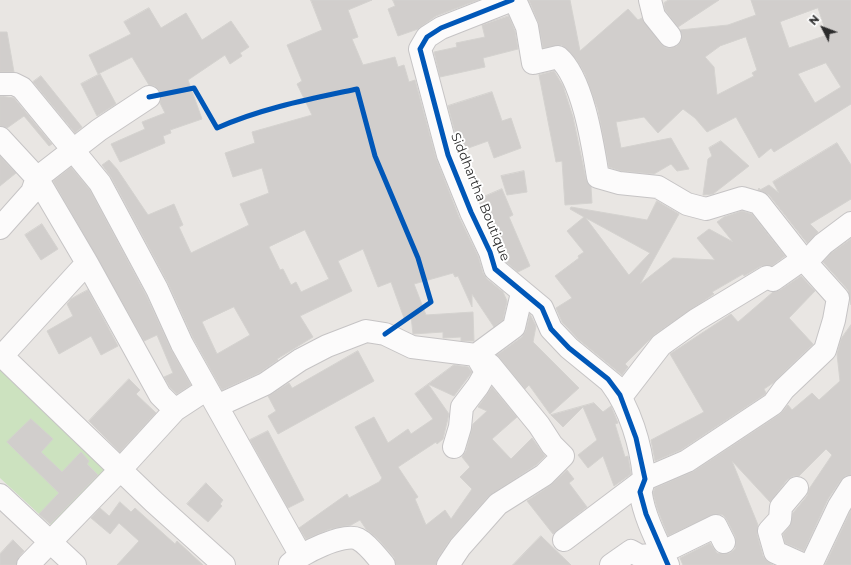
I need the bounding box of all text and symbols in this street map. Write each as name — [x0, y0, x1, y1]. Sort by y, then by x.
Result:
north arrow — [803, 8, 843, 48]
text: N — [806, 12, 822, 28]
street label: Siddhartha Boutique — [447, 131, 513, 263]

